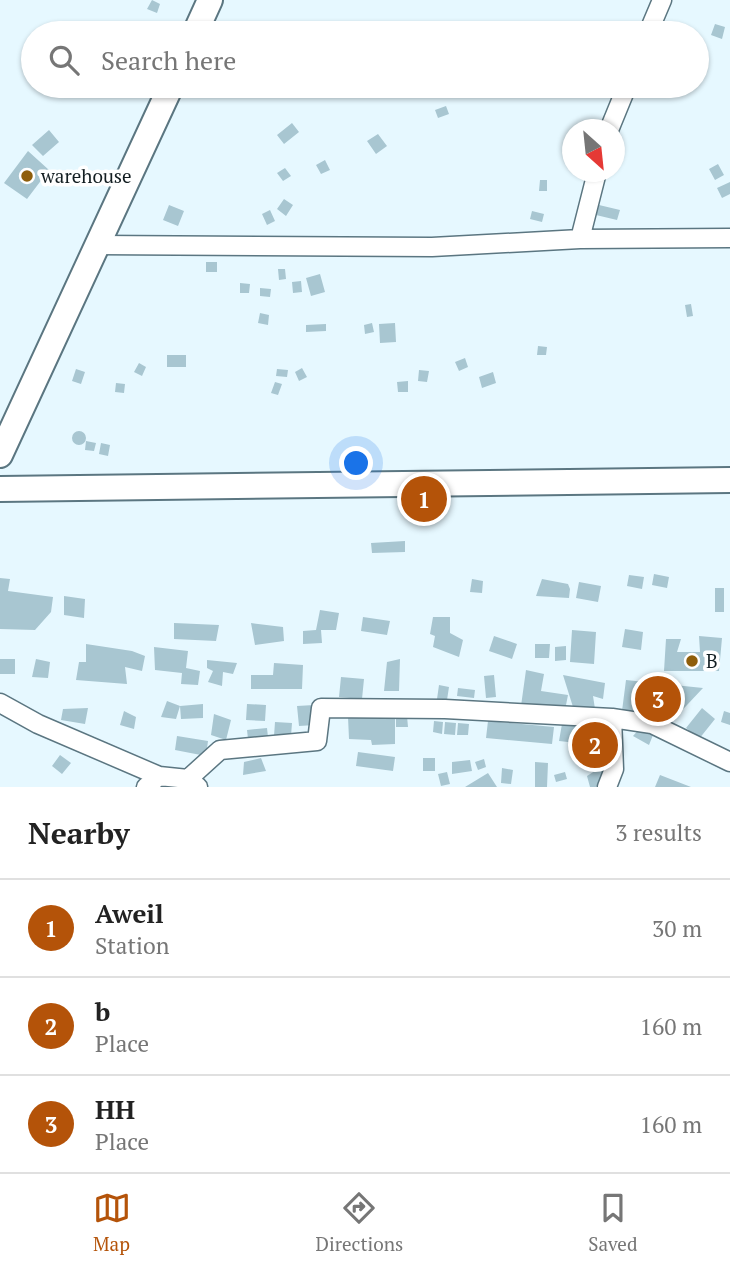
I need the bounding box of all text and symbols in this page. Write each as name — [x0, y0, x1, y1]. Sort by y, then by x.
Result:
search box — [21, 21, 709, 98]
icon: search — [45, 41, 83, 79]
text: Search here — [101, 43, 236, 77]
north arrow — [562, 119, 625, 182]
place label: warehouse — [40, 163, 132, 188]
marker: warehouse — [19, 168, 35, 184]
your location — [339, 446, 373, 480]
pin: 1 — [401, 473, 447, 525]
place label: B — [706, 648, 718, 673]
marker: B — [684, 653, 700, 669]
pin: 3 — [635, 673, 681, 725]
pin: 2 — [572, 719, 618, 771]
text: Nearby — [28, 813, 130, 853]
text: 3 results — [615, 817, 702, 848]
text: Aweil — [95, 896, 164, 930]
text: 1 — [45, 913, 58, 944]
text: 30 m — [652, 913, 702, 944]
text: Station — [95, 930, 169, 961]
text: b — [95, 994, 110, 1028]
text: 2 — [45, 1011, 58, 1042]
text: 160 m — [640, 1011, 702, 1042]
text: Place — [95, 1028, 149, 1059]
text: HH — [95, 1092, 135, 1126]
text: 3 — [45, 1109, 58, 1140]
text: 160 m — [640, 1109, 702, 1140]
text: Place — [95, 1126, 149, 1157]
tab: Map — [93, 1189, 131, 1256]
tab: Directions — [316, 1189, 403, 1256]
tab: Saved — [588, 1189, 637, 1256]

